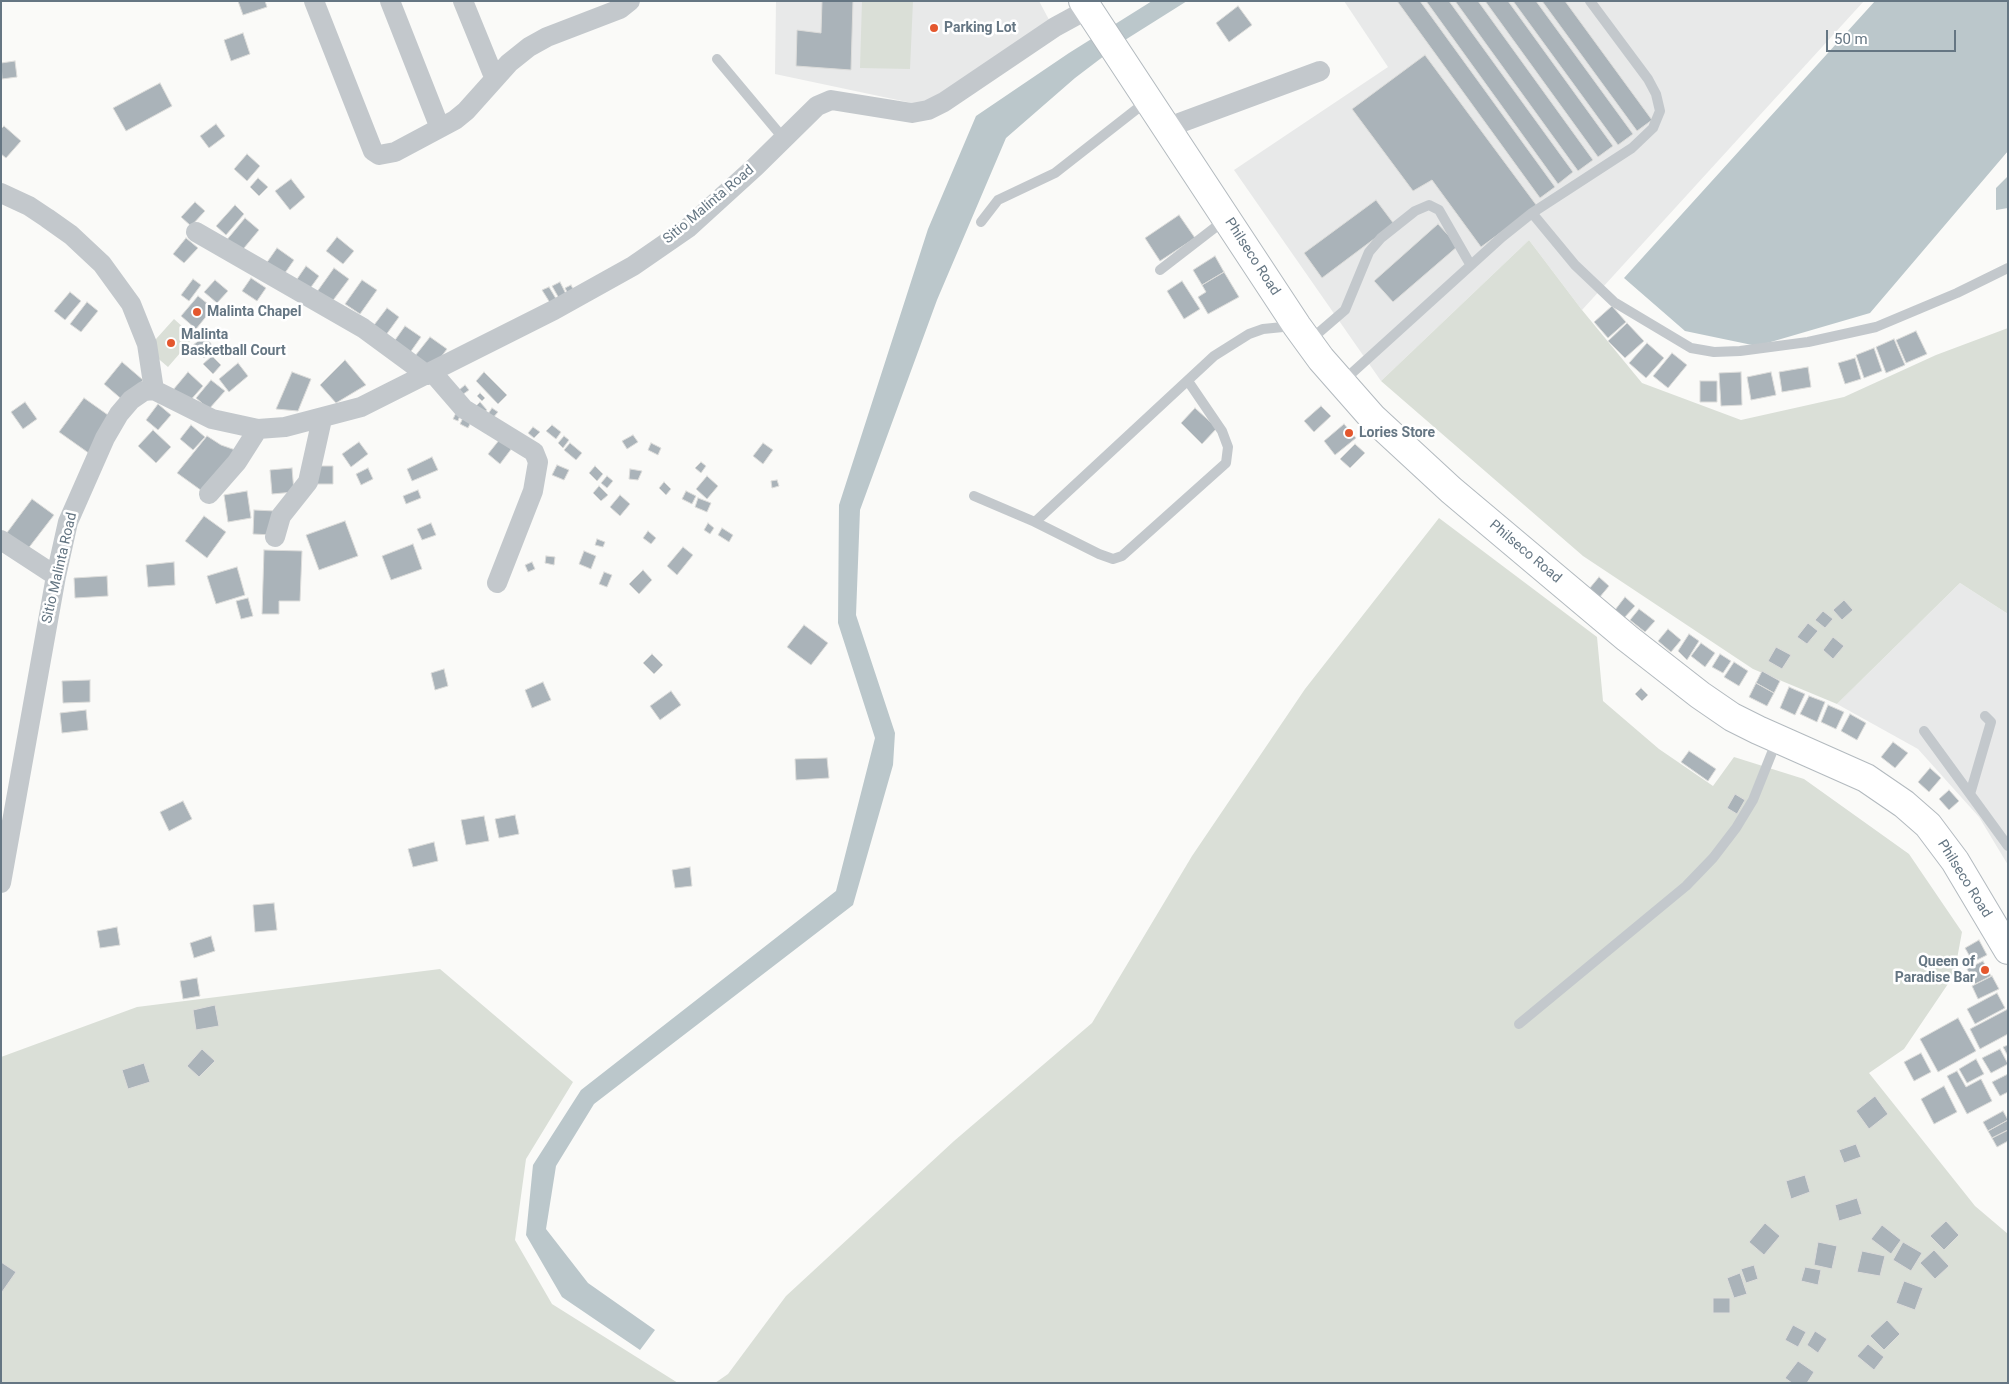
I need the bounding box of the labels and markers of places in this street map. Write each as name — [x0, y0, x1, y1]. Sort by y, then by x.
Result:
place label: Parking Lot — [944, 20, 1016, 36]
marker: Parking Lot — [928, 22, 940, 34]
place label: Malinta Chapel — [207, 304, 301, 320]
marker: Malinta Chapel — [191, 306, 203, 318]
place label: Malinta Basketball Court — [181, 327, 286, 360]
marker: Malinta Basketball Court — [165, 337, 177, 349]
place label: Lories Store — [1359, 425, 1435, 441]
marker: Lories Store — [1343, 427, 1355, 439]
place label: Queen of Paradise Bar — [1895, 954, 1975, 986]
marker: Queen of Paradise Bar — [1979, 964, 1991, 976]

